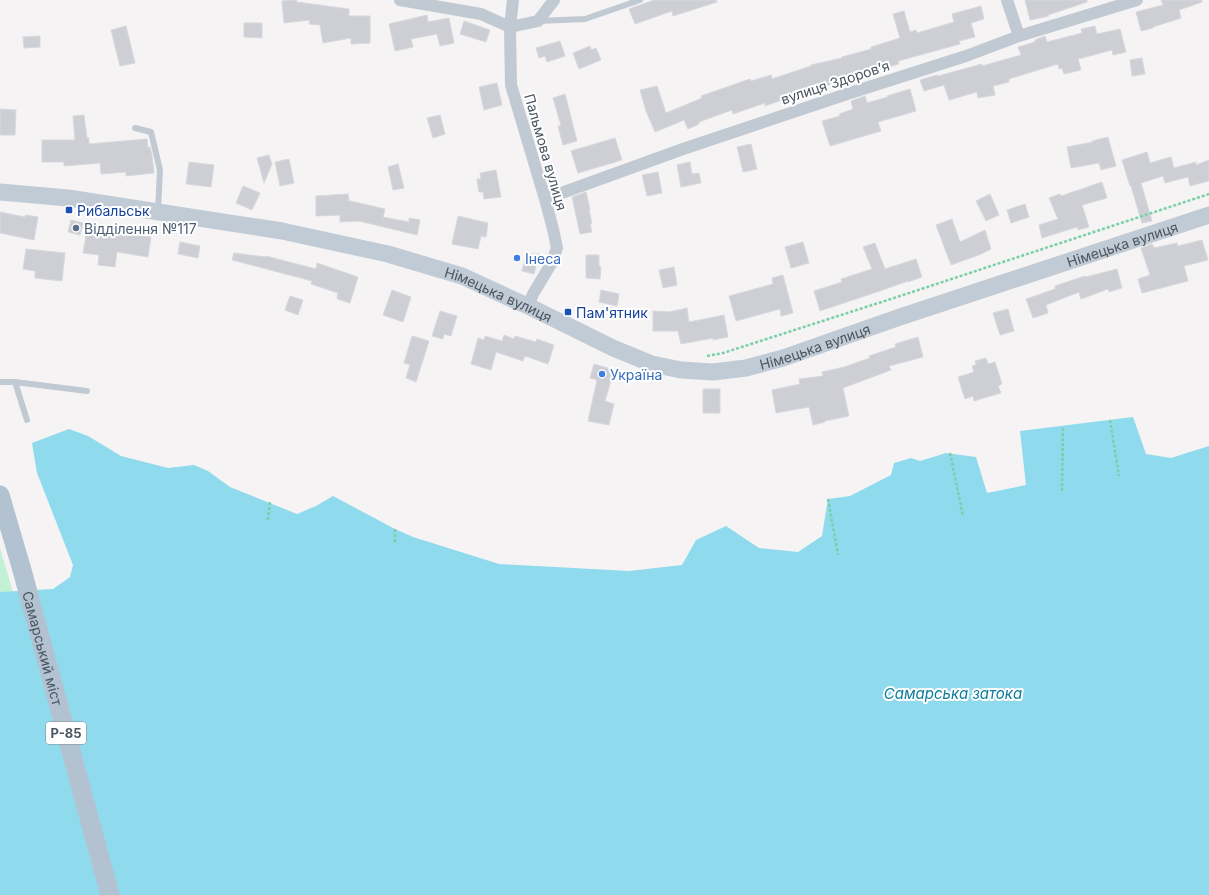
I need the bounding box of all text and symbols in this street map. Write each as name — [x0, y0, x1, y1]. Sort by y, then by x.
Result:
street label: вулиця Здоровʼя — [779, 56, 891, 108]
street label: Пальмова вулиця — [521, 92, 571, 212]
place label: Рибальськ — [77, 202, 150, 219]
marker: Рибальськ — [64, 205, 74, 215]
street label: Німецька вулиця — [1064, 217, 1180, 270]
place label: Відділення №117 — [84, 220, 197, 237]
marker: Відділення №117 — [71, 223, 81, 233]
place label: Інеса — [525, 250, 561, 267]
marker: Інеса — [512, 253, 522, 263]
street label: Німецька вулиця — [443, 263, 555, 325]
place label: Пам'ятник — [576, 304, 648, 321]
marker: Пам'ятник — [563, 307, 573, 317]
street label: Німецька вулиця — [757, 320, 872, 373]
place label: Україна — [610, 366, 662, 383]
marker: Україна — [597, 369, 607, 379]
street label: Самарський міст — [20, 589, 67, 708]
water label: Самарська затока — [884, 684, 1022, 703]
road number: Р-85 — [46, 722, 86, 744]

